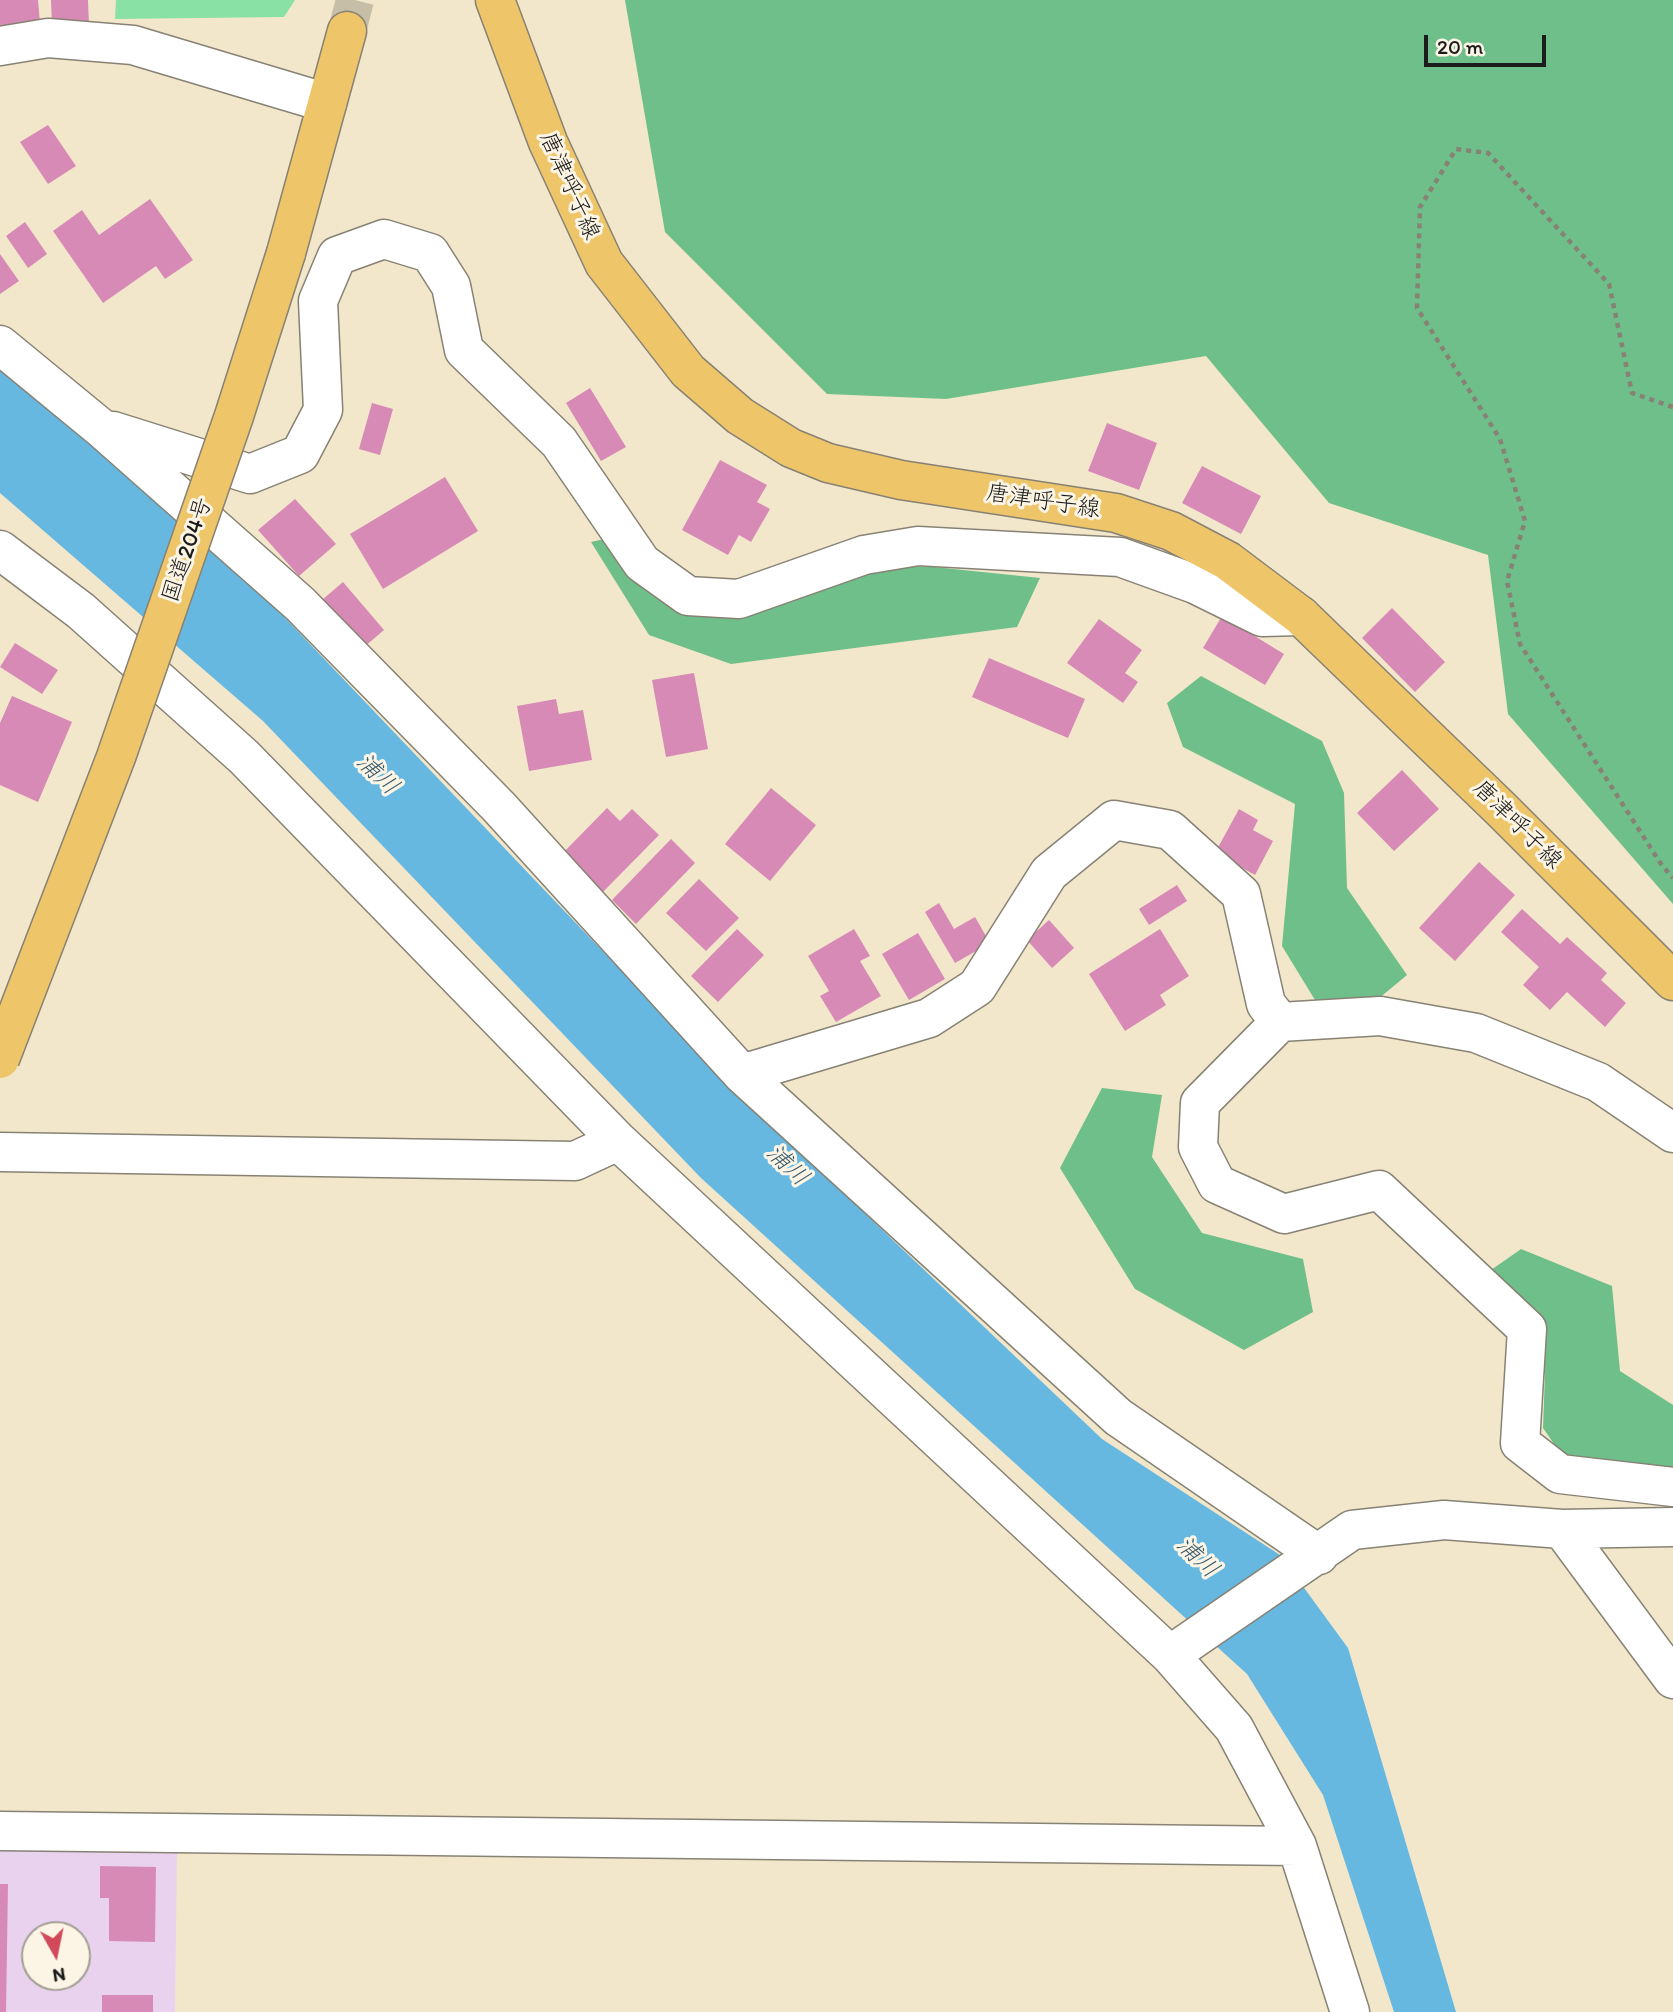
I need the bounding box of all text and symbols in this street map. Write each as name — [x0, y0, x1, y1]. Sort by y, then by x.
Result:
scale bar — [1428, 21, 1550, 65]
text: 20 m — [1437, 34, 1483, 59]
street label: 唐津呼子線 — [533, 128, 605, 244]
street label: 唐津呼子線 — [984, 479, 1102, 525]
street label: 国道204号 — [157, 494, 219, 606]
water label: 浦川 — [350, 748, 404, 802]
street label: 唐津呼子線 — [1467, 775, 1567, 875]
water label: 浦川 — [760, 1139, 814, 1193]
water label: 浦川 — [1170, 1531, 1224, 1585]
north arrow — [21, 1921, 91, 1991]
text: N — [51, 1963, 67, 1988]

